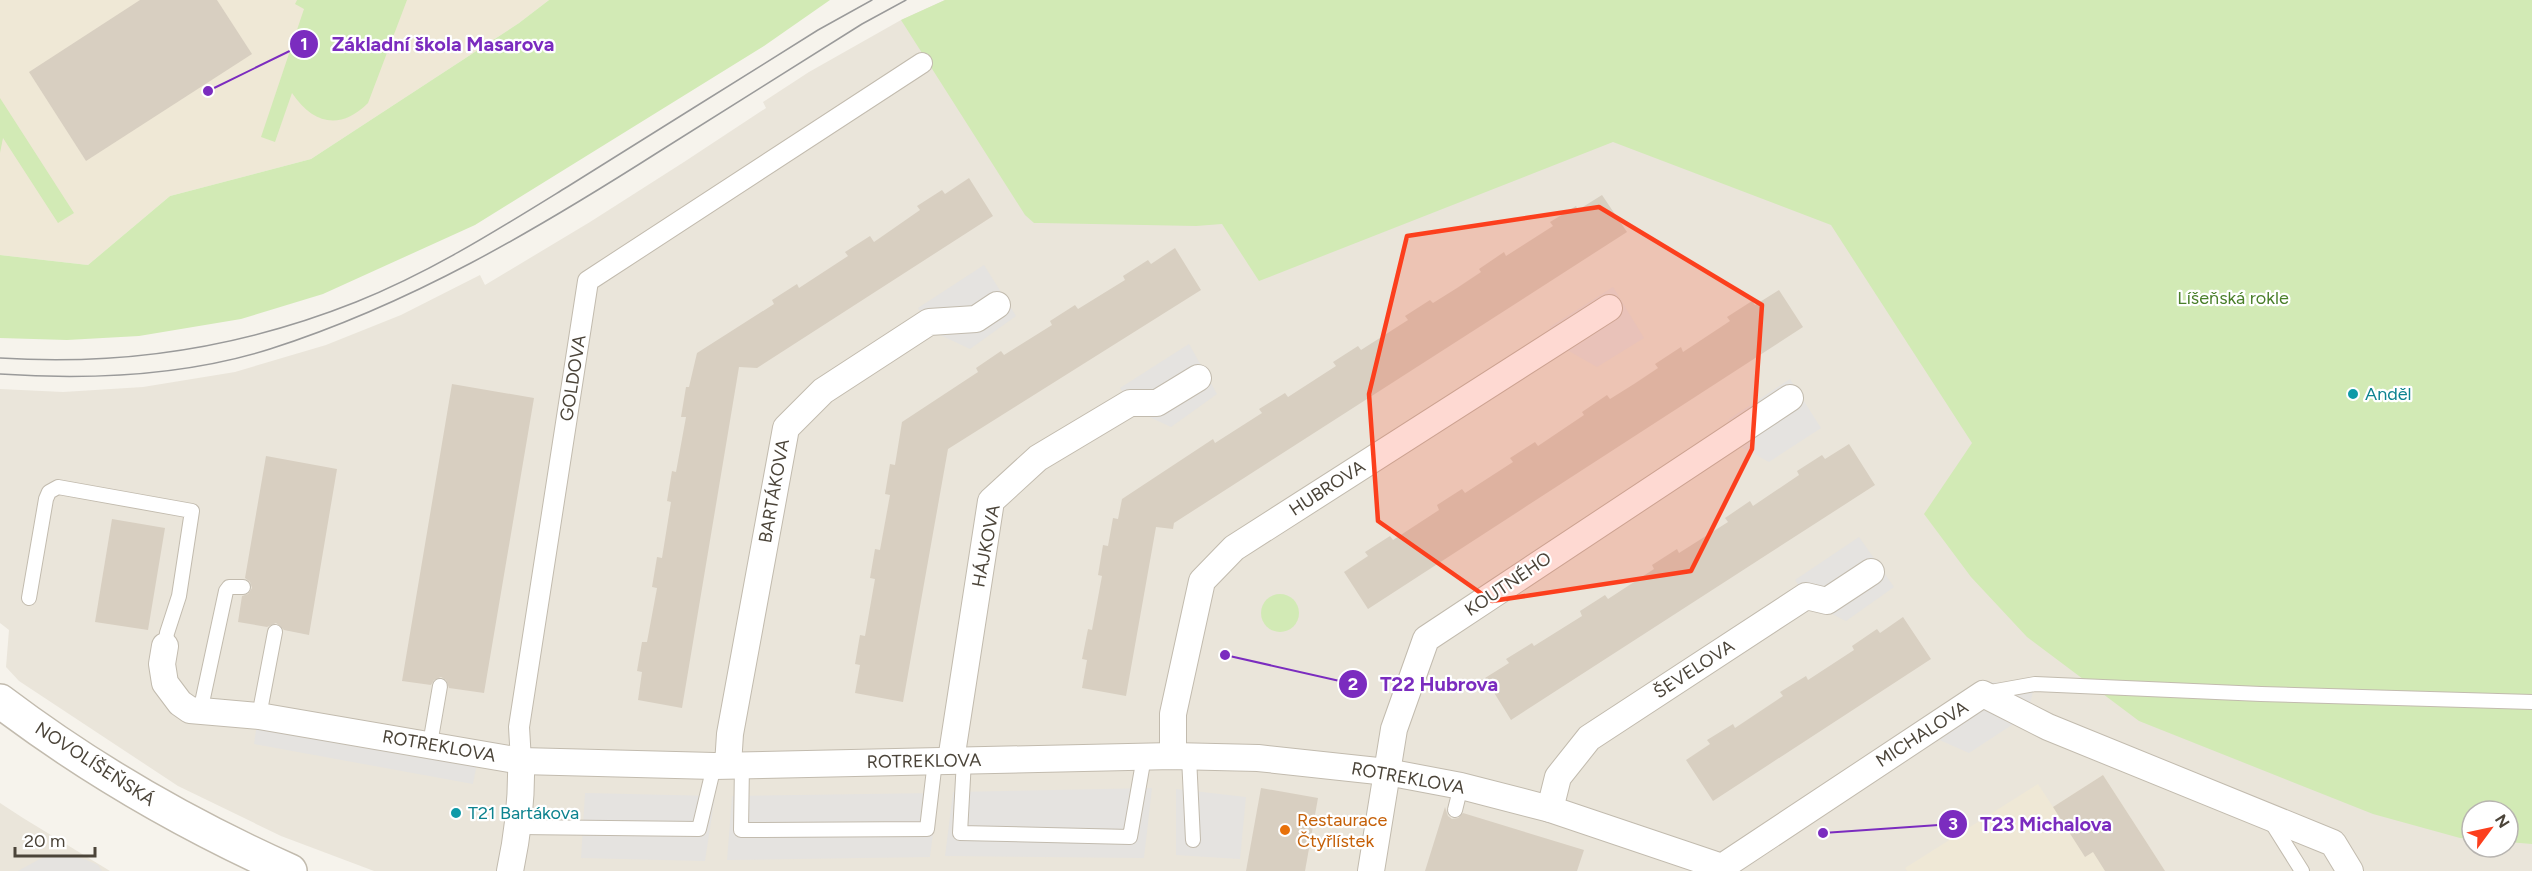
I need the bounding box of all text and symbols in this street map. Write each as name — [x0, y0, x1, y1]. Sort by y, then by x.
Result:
callout: Základní škola Masarova — [289, 25, 566, 63]
text: Základní škola Masarova — [332, 32, 554, 56]
text: 1 — [300, 33, 308, 55]
park label: Líšeňská rokle — [2177, 287, 2289, 309]
street label: GOLDOVA — [555, 333, 591, 423]
place label: Anděl — [2365, 383, 2412, 405]
marker: Anděl — [2346, 387, 2360, 401]
street label: BARTÁKOVA — [754, 437, 794, 545]
street label: HUBROVA — [1285, 455, 1369, 521]
street label: HÁJKOVA — [967, 503, 1005, 589]
street label: KOUTNÉHO — [1461, 547, 1555, 621]
street label: ŠEVELOVA — [1650, 635, 1738, 703]
callout: T22 Hubrova — [1338, 665, 1510, 703]
text: T22 Hubrova — [1380, 672, 1498, 696]
text: 2 — [1348, 673, 1358, 695]
street label: MICHALOVA — [1872, 696, 1972, 772]
street label: NOVOLÍŠEŇSKÁ — [31, 717, 159, 811]
street label: ROTREKLOVA — [381, 725, 497, 767]
street label: ROTREKLOVA — [867, 749, 981, 773]
street label: ROTREKLOVA — [1350, 757, 1466, 799]
north arrow — [2460, 799, 2520, 859]
place label: T21 Bartákova — [468, 802, 579, 824]
callout: T23 Michalova — [1938, 805, 2124, 843]
marker: T21 Bartákova — [449, 806, 463, 820]
place label: Restaurace Čtyřlístek — [1297, 809, 1387, 852]
text: N — [2491, 811, 2513, 831]
text: T23 Michalova — [1980, 812, 2112, 836]
text: 3 — [1948, 813, 1958, 835]
scale bar — [15, 820, 94, 858]
marker: Restaurace Čtyřlístek — [1278, 823, 1292, 837]
text: 20 m — [24, 830, 65, 852]

